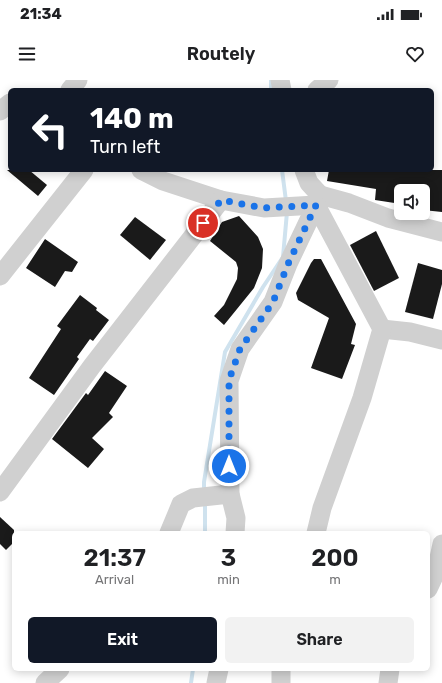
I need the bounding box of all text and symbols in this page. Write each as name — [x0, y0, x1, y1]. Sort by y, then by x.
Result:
text: 21:34 — [20, 5, 62, 23]
icon: menu — [16, 43, 38, 65]
text: Routely — [187, 43, 255, 65]
icon: heart — [404, 43, 426, 65]
text: 140 m — [90, 102, 174, 135]
icon: left — [24, 104, 76, 156]
text: Turn left — [90, 136, 160, 158]
map controls — [394, 184, 430, 220]
button: sound — [394, 184, 430, 220]
pin — [186, 206, 220, 240]
icon: arrive — [192, 212, 214, 234]
position arrow — [208, 445, 250, 487]
text: 21:37 — [83, 544, 146, 572]
text: 3 — [221, 544, 236, 572]
text: 200 — [311, 544, 359, 572]
text: Arrival — [95, 572, 134, 587]
text: min — [217, 572, 240, 587]
text: m — [329, 572, 341, 587]
button: Exit — [28, 617, 217, 663]
button: Share — [225, 617, 414, 663]

